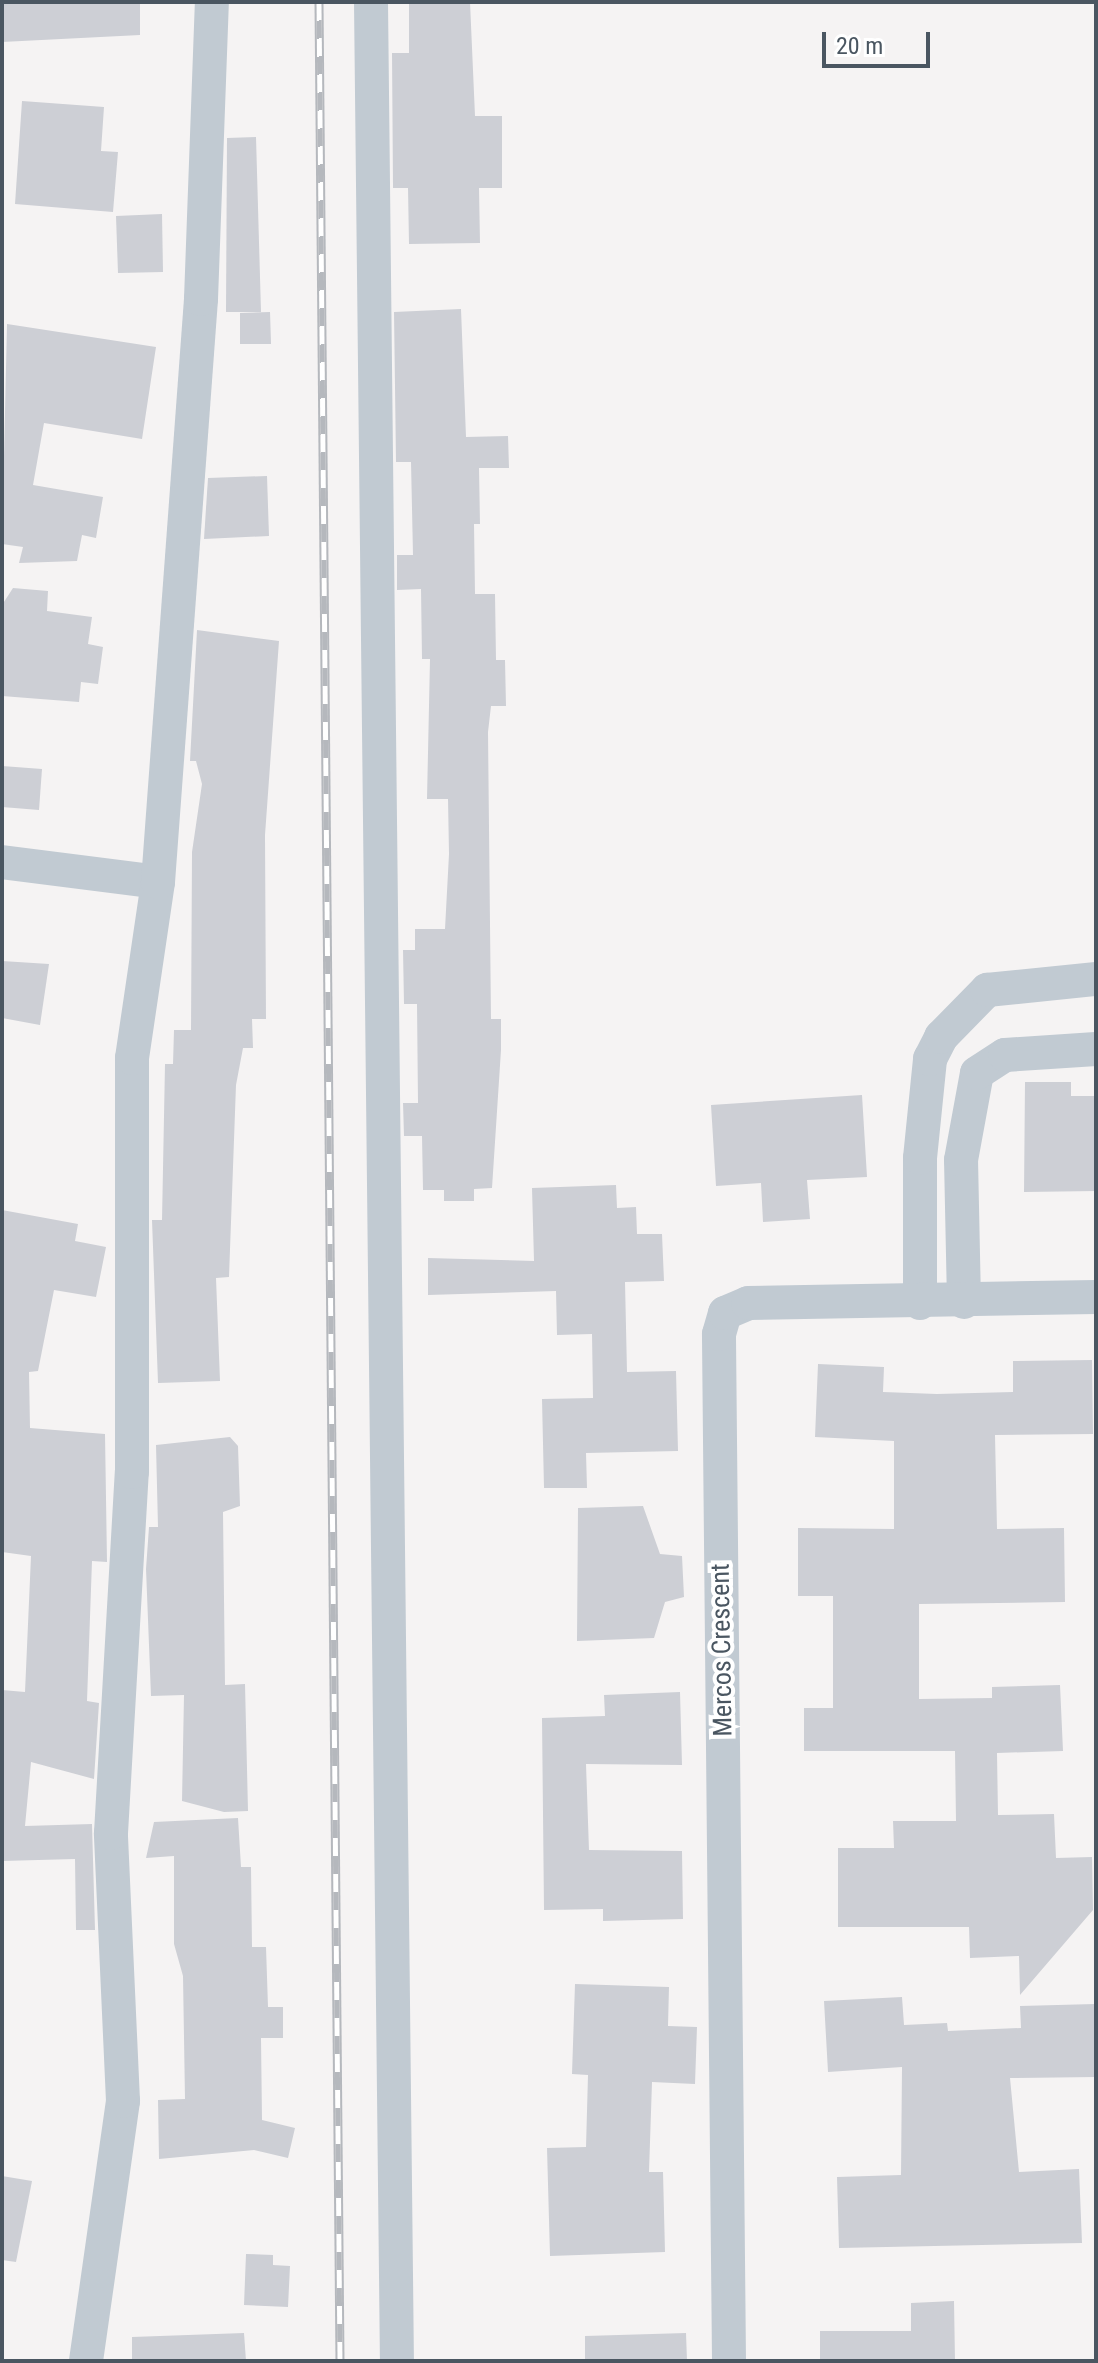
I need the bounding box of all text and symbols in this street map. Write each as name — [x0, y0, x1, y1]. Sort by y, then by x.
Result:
scale bar — [826, 16, 934, 66]
text: 20 m — [836, 32, 883, 60]
street label: Mercos Crescent — [705, 1563, 739, 1737]

